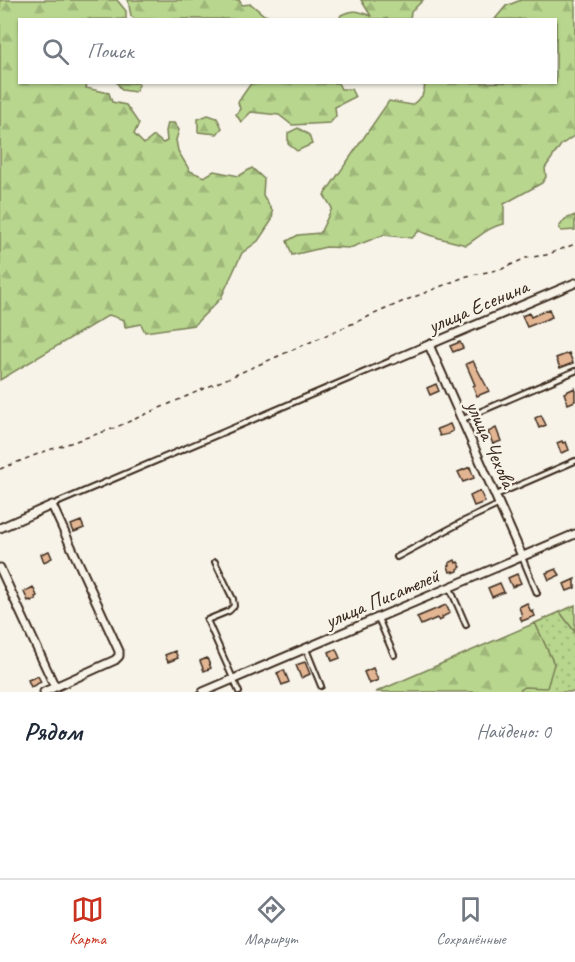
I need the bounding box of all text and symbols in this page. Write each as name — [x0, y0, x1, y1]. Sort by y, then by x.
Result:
search box — [18, 18, 557, 84]
icon: search — [39, 35, 72, 68]
text: Поиск — [87, 37, 133, 65]
street label: улица Есенина — [422, 272, 534, 340]
street label: улица Чехова — [459, 394, 523, 494]
street label: улица Писателей — [319, 562, 444, 634]
text: Рядом — [24, 715, 82, 748]
text: Найдено: 0 — [476, 719, 551, 744]
tab: Карта — [69, 893, 106, 949]
tab: Маршрут — [245, 893, 297, 949]
tab: Сохранённые — [436, 893, 506, 949]

